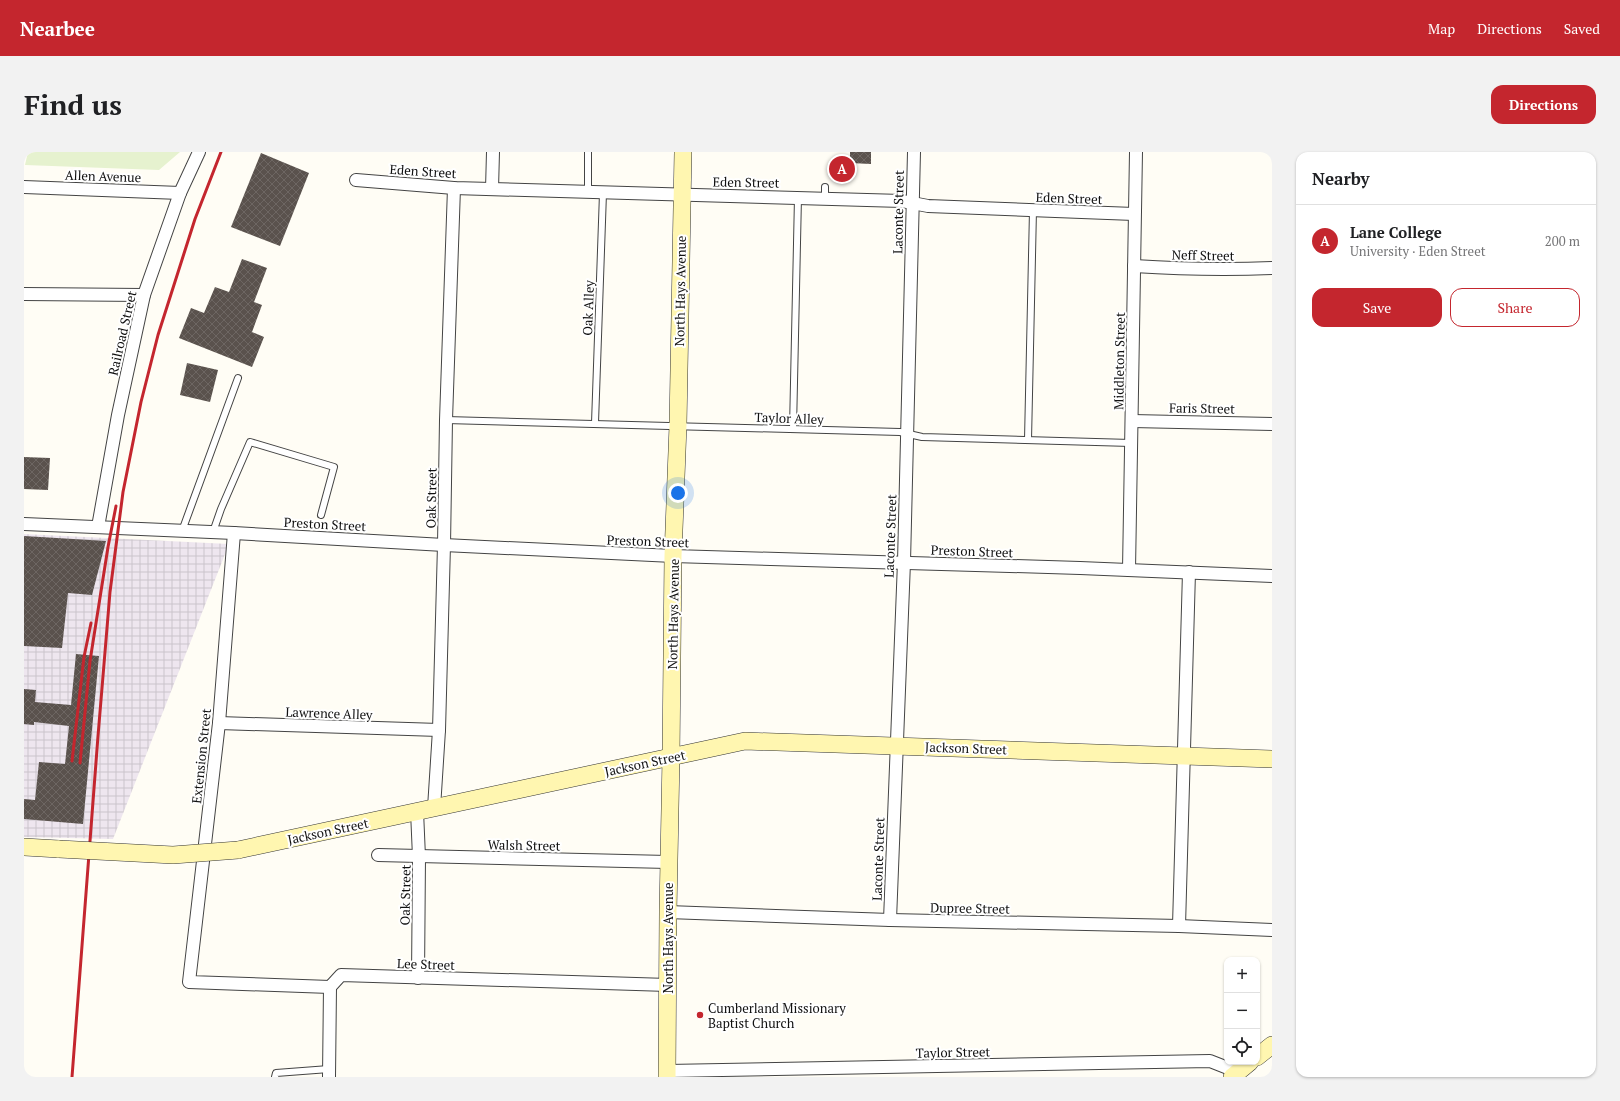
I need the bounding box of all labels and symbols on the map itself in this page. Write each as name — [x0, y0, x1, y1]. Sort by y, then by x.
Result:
pin: A — [829, 154, 855, 184]
street label: Eden Street — [389, 160, 457, 182]
street label: Allen Avenue — [64, 166, 142, 186]
street label: Laconte Street — [888, 170, 908, 254]
street label: Eden Street — [712, 172, 780, 192]
street label: Eden Street — [1035, 188, 1103, 208]
street label: North Hays Avenue — [670, 235, 690, 347]
street label: Neff Street — [1171, 245, 1235, 265]
street label: Oak Alley — [578, 280, 598, 336]
street label: Railroad Street — [104, 289, 141, 377]
street label: Middleton Street — [1109, 312, 1129, 410]
street label: Faris Street — [1169, 398, 1235, 418]
street label: Taylor Alley — [754, 408, 824, 428]
street label: Oak Street — [421, 467, 441, 529]
your location — [668, 483, 688, 503]
street label: Laconte Street — [880, 494, 900, 578]
street label: Preston Street — [283, 513, 367, 535]
street label: Preston Street — [606, 531, 690, 551]
street label: Preston Street — [930, 541, 1014, 561]
street label: North Hays Avenue — [663, 558, 683, 670]
street label: Lawrence Alley — [285, 702, 373, 724]
street label: Extension Street — [187, 707, 215, 805]
street label: Jackson Street — [925, 738, 1008, 758]
street label: Jackson Street — [603, 746, 687, 780]
street label: Jackson Street — [286, 814, 370, 848]
street label: Laconte Street — [868, 817, 888, 901]
street label: Walsh Street — [487, 835, 561, 855]
street label: Oak Street — [395, 864, 415, 926]
street label: North Hays Avenue — [659, 882, 677, 994]
street label: Dupree Street — [930, 898, 1010, 918]
street label: Lee Street — [397, 954, 456, 974]
place label: Cumberland Missionary Baptist Church — [708, 999, 846, 1032]
marker: Cumberland Missionary Baptist Church — [695, 1010, 705, 1020]
street label: Taylor Street — [915, 1042, 991, 1062]

